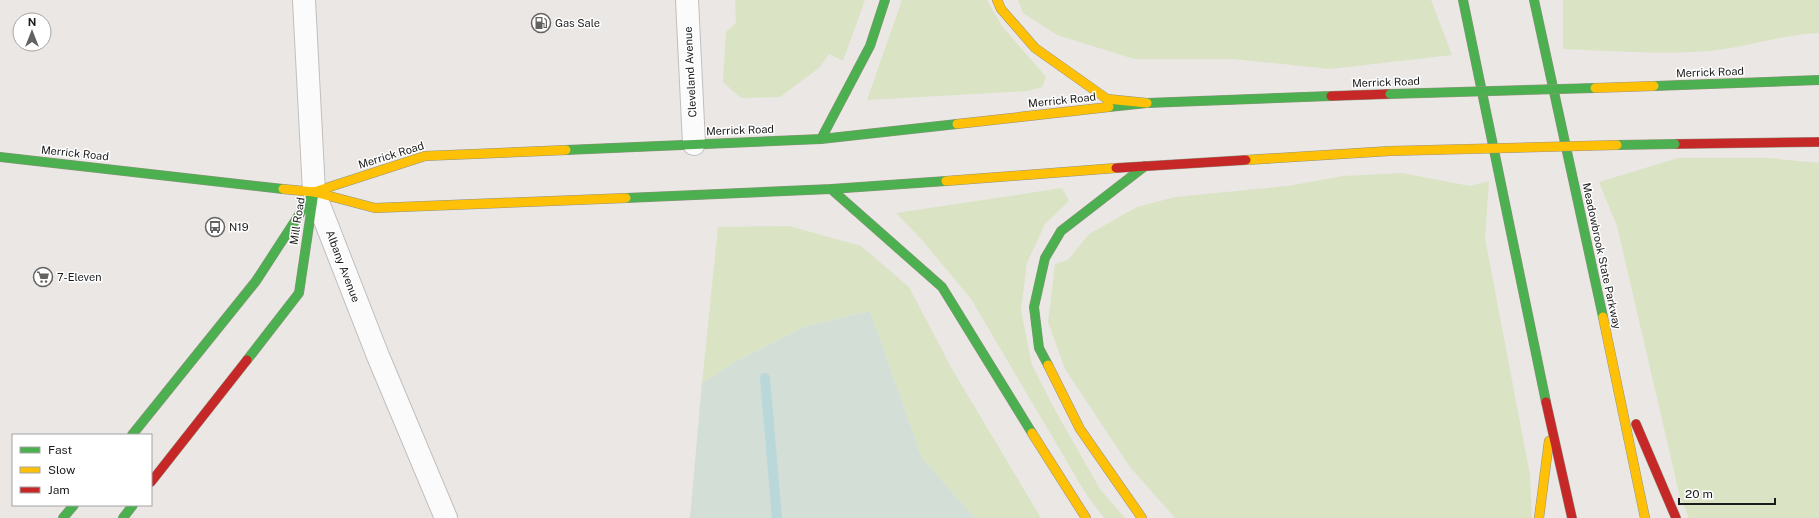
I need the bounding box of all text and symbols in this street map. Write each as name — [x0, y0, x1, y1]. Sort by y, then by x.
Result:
north arrow — [12, 12, 52, 52]
fuel station icon: Gas Sale — [530, 12, 552, 34]
text: N — [28, 16, 36, 28]
place label: Gas Sale — [555, 17, 600, 29]
street label: Cleveland Avenue — [682, 26, 698, 118]
street label: Merrick Road — [1676, 65, 1744, 79]
street label: Merrick Road — [1352, 75, 1420, 89]
street label: Merrick Road — [1028, 90, 1096, 110]
street label: Merrick Road — [706, 123, 774, 137]
street label: Merrick Road — [357, 139, 425, 171]
street label: Merrick Road — [41, 143, 109, 163]
street label: Meadowbrook State Parkway — [1581, 182, 1623, 330]
street label: Mill Road — [287, 196, 307, 246]
bus stop icon: N19 — [204, 216, 226, 238]
place label: N19 — [229, 221, 249, 233]
street label: Albany Avenue — [324, 228, 362, 304]
supermarket icon: 7-Eleven — [32, 266, 54, 288]
place label: 7-Eleven — [57, 271, 102, 283]
legend — [12, 434, 152, 506]
text: Fast — [48, 443, 73, 457]
text: Slow — [48, 463, 76, 477]
scale bar — [1679, 480, 1775, 506]
text: Jam — [48, 483, 70, 497]
text: 20 m — [1685, 487, 1713, 501]

